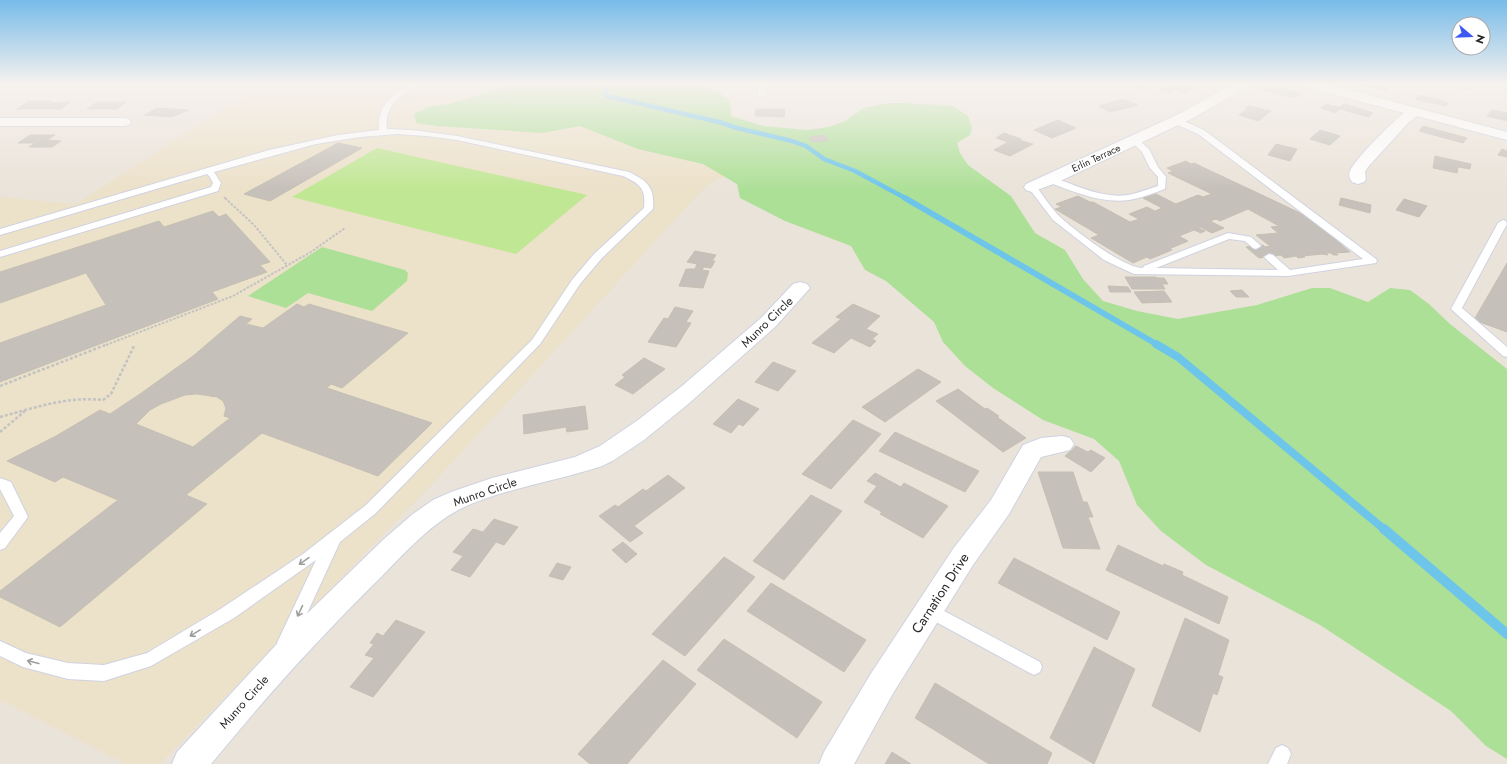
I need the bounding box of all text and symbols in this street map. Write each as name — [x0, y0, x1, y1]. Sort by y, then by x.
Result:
north arrow — [1451, 16, 1491, 56]
text: N — [1471, 33, 1489, 46]
street label: Erlin Terrace — [1069, 140, 1123, 176]
street label: Munro Circle — [737, 292, 797, 352]
street label: Munro Circle — [451, 473, 519, 511]
street label: Carnation Drive — [906, 549, 974, 637]
one-way arrow — [298, 557, 309, 565]
one-way arrow — [296, 604, 303, 616]
one-way arrow — [189, 629, 201, 637]
one-way arrow — [27, 658, 40, 665]
street label: Munro Circle — [215, 671, 273, 733]

